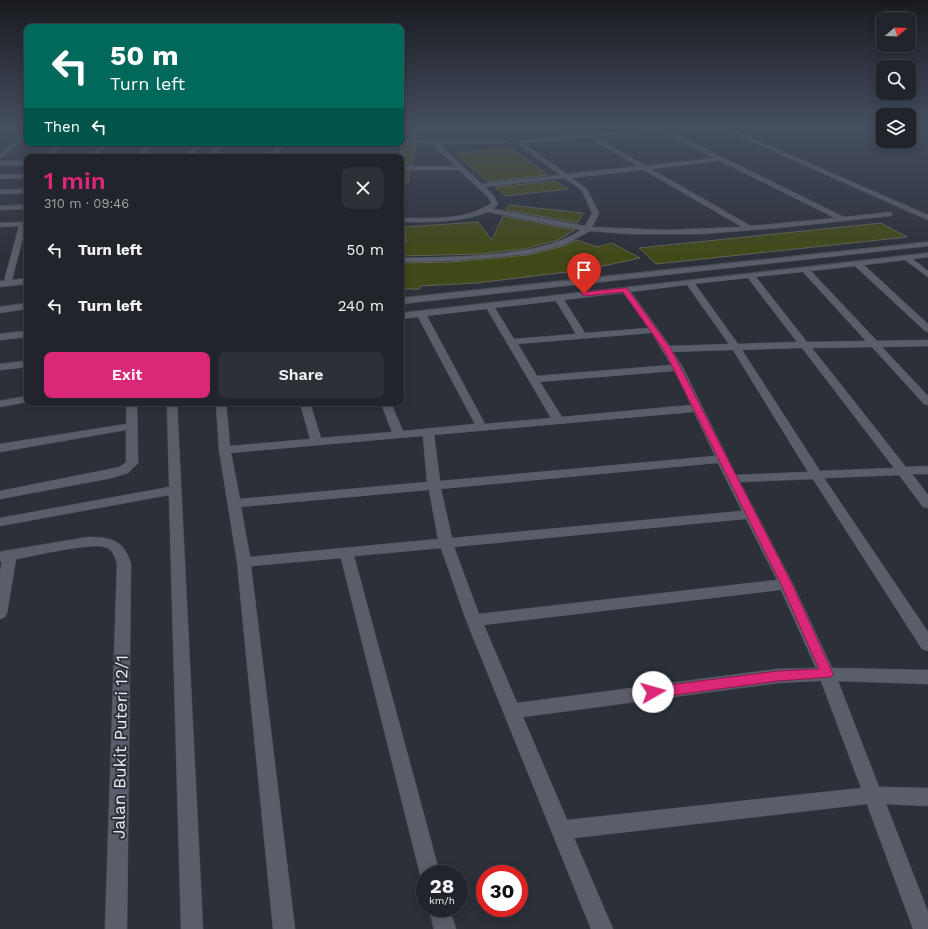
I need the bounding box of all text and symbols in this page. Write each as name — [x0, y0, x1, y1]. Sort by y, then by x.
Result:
north arrow — [876, 12, 916, 52]
map controls — [876, 12, 916, 148]
text: 50 m — [110, 39, 179, 72]
icon: left — [44, 40, 96, 92]
button: search — [876, 60, 916, 100]
text: Turn left — [110, 73, 185, 94]
button: layers — [876, 108, 916, 148]
icon: left — [88, 116, 110, 138]
text: Then — [44, 118, 80, 136]
text: 1 min — [44, 167, 106, 195]
button: close — [342, 167, 384, 209]
text: 310 m · 09:46 — [44, 196, 129, 211]
icon: left — [44, 239, 66, 261]
text: Turn left — [78, 241, 142, 259]
text: 50 m — [347, 241, 384, 259]
pin — [567, 253, 601, 294]
icon: arrive — [573, 259, 595, 281]
icon: left — [44, 295, 66, 317]
text: Turn left — [78, 297, 142, 315]
text: 240 m — [338, 297, 384, 315]
button: Exit — [44, 352, 210, 398]
button: Share — [218, 352, 384, 398]
street label: Jalan Bukit Puteri 12/1 — [108, 655, 132, 839]
position arrow — [632, 671, 674, 713]
speed limit sign: 30 — [476, 865, 528, 917]
text: 28 — [430, 874, 454, 898]
text: km/h — [429, 895, 455, 906]

